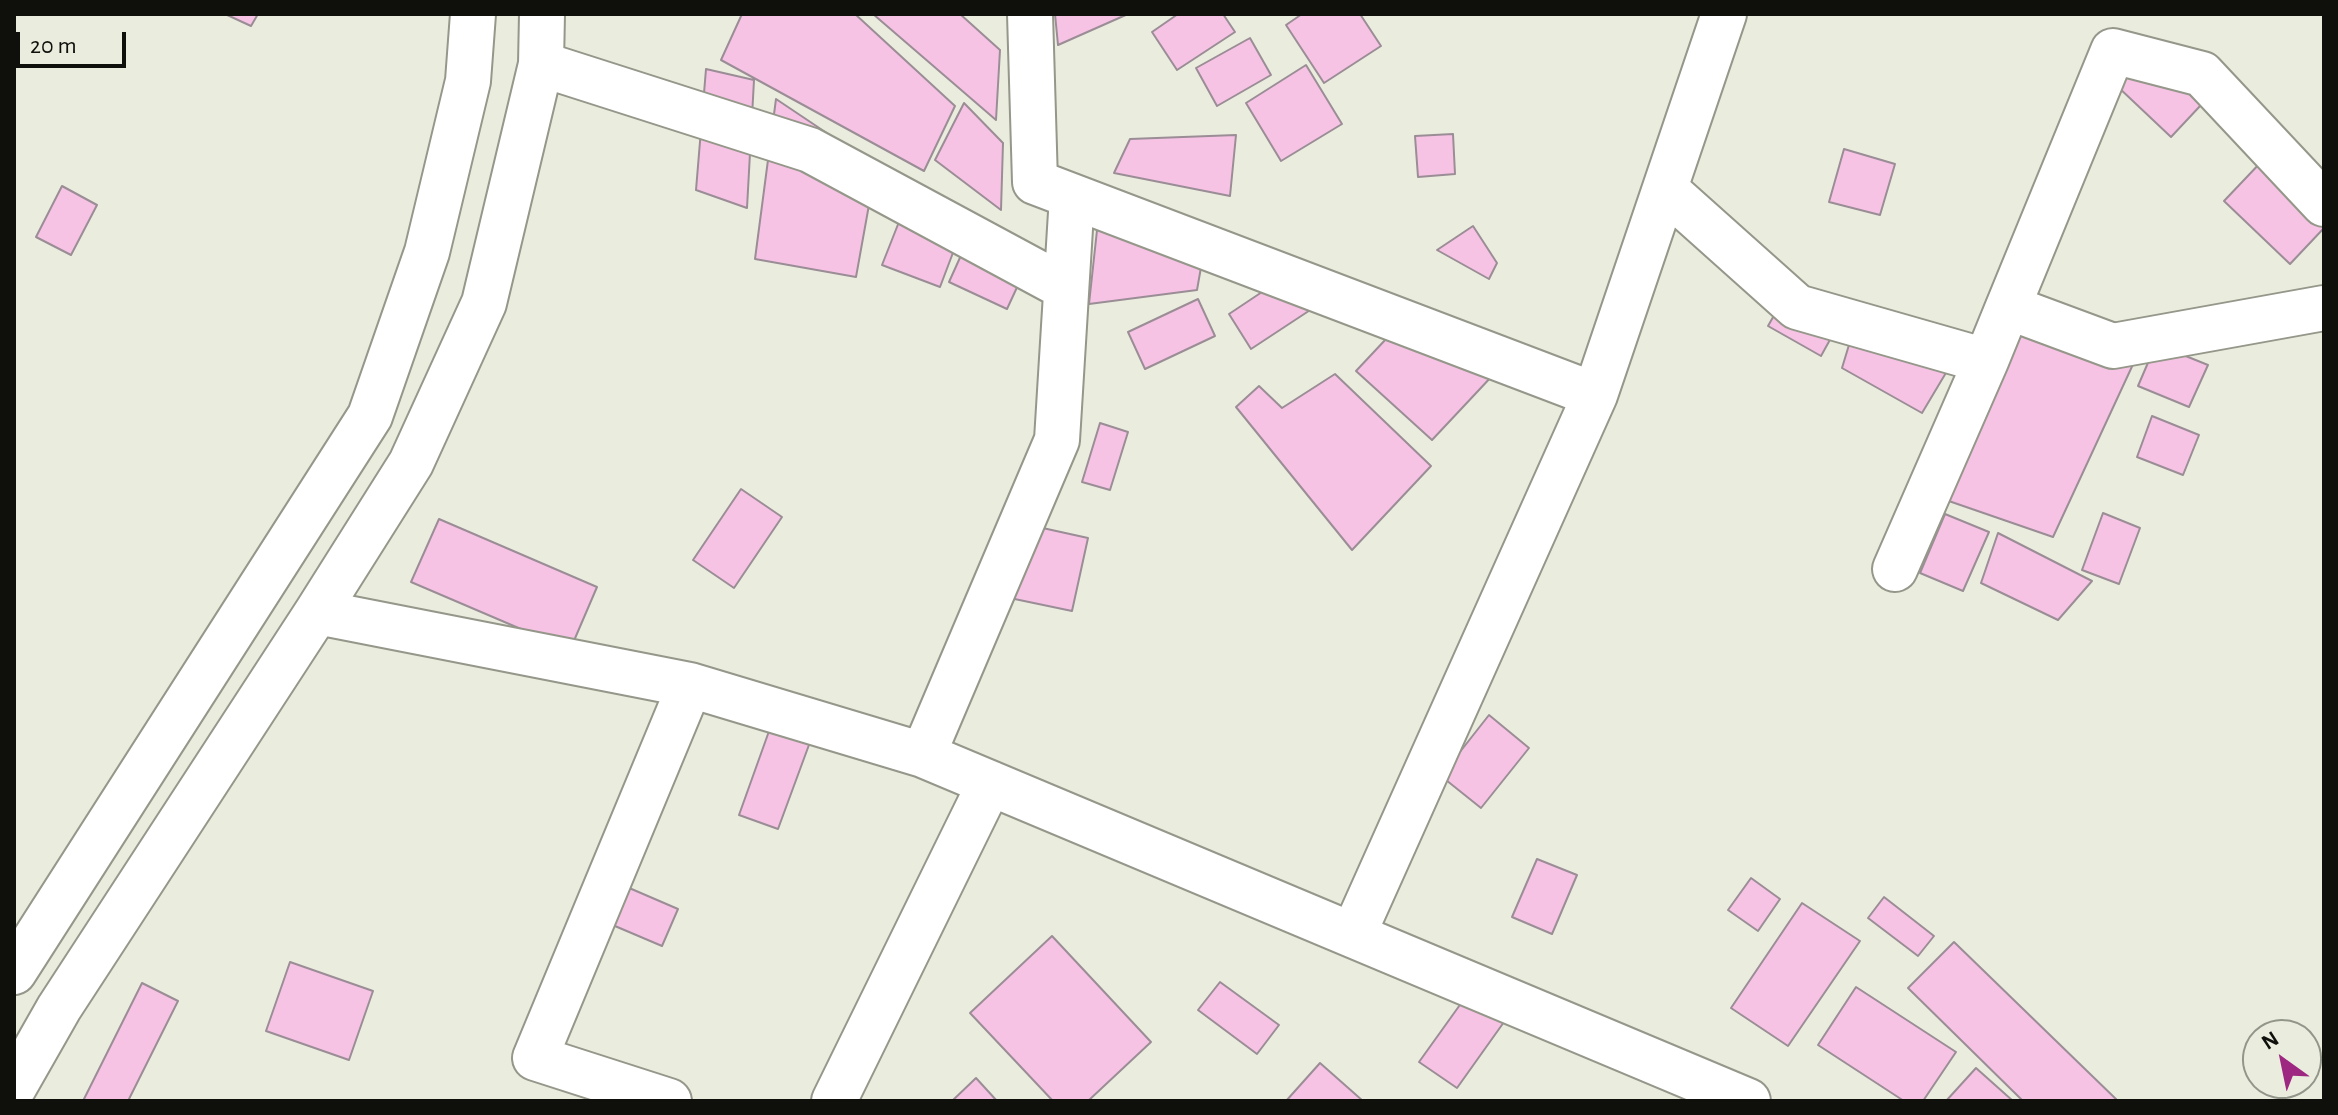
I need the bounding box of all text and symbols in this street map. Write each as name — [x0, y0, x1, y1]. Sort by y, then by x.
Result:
scale bar — [20, 16, 130, 66]
text: 20 m — [30, 34, 77, 58]
north arrow — [2242, 1019, 2322, 1099]
text: N — [2258, 1027, 2282, 1054]

